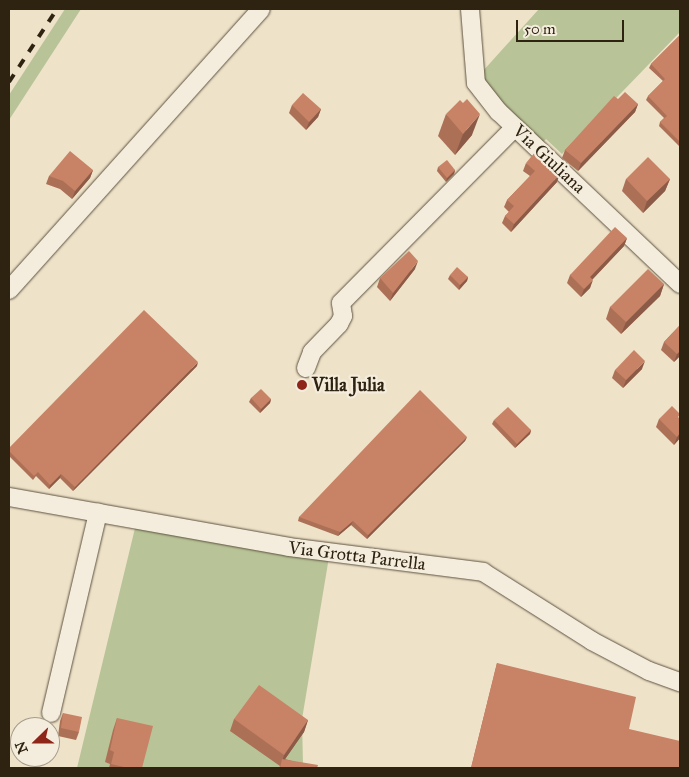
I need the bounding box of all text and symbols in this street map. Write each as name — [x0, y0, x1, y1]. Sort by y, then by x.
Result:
scale bar — [519, 10, 626, 42]
text: 50 m — [524, 20, 556, 38]
street label: Via Giuliana — [508, 120, 590, 198]
place label: Villa Julia — [312, 374, 385, 396]
marker: Villa Julia — [296, 379, 308, 391]
street label: Via Grotta Parrella — [287, 537, 427, 575]
north arrow — [10, 717, 60, 767]
text: N — [11, 739, 32, 756]

